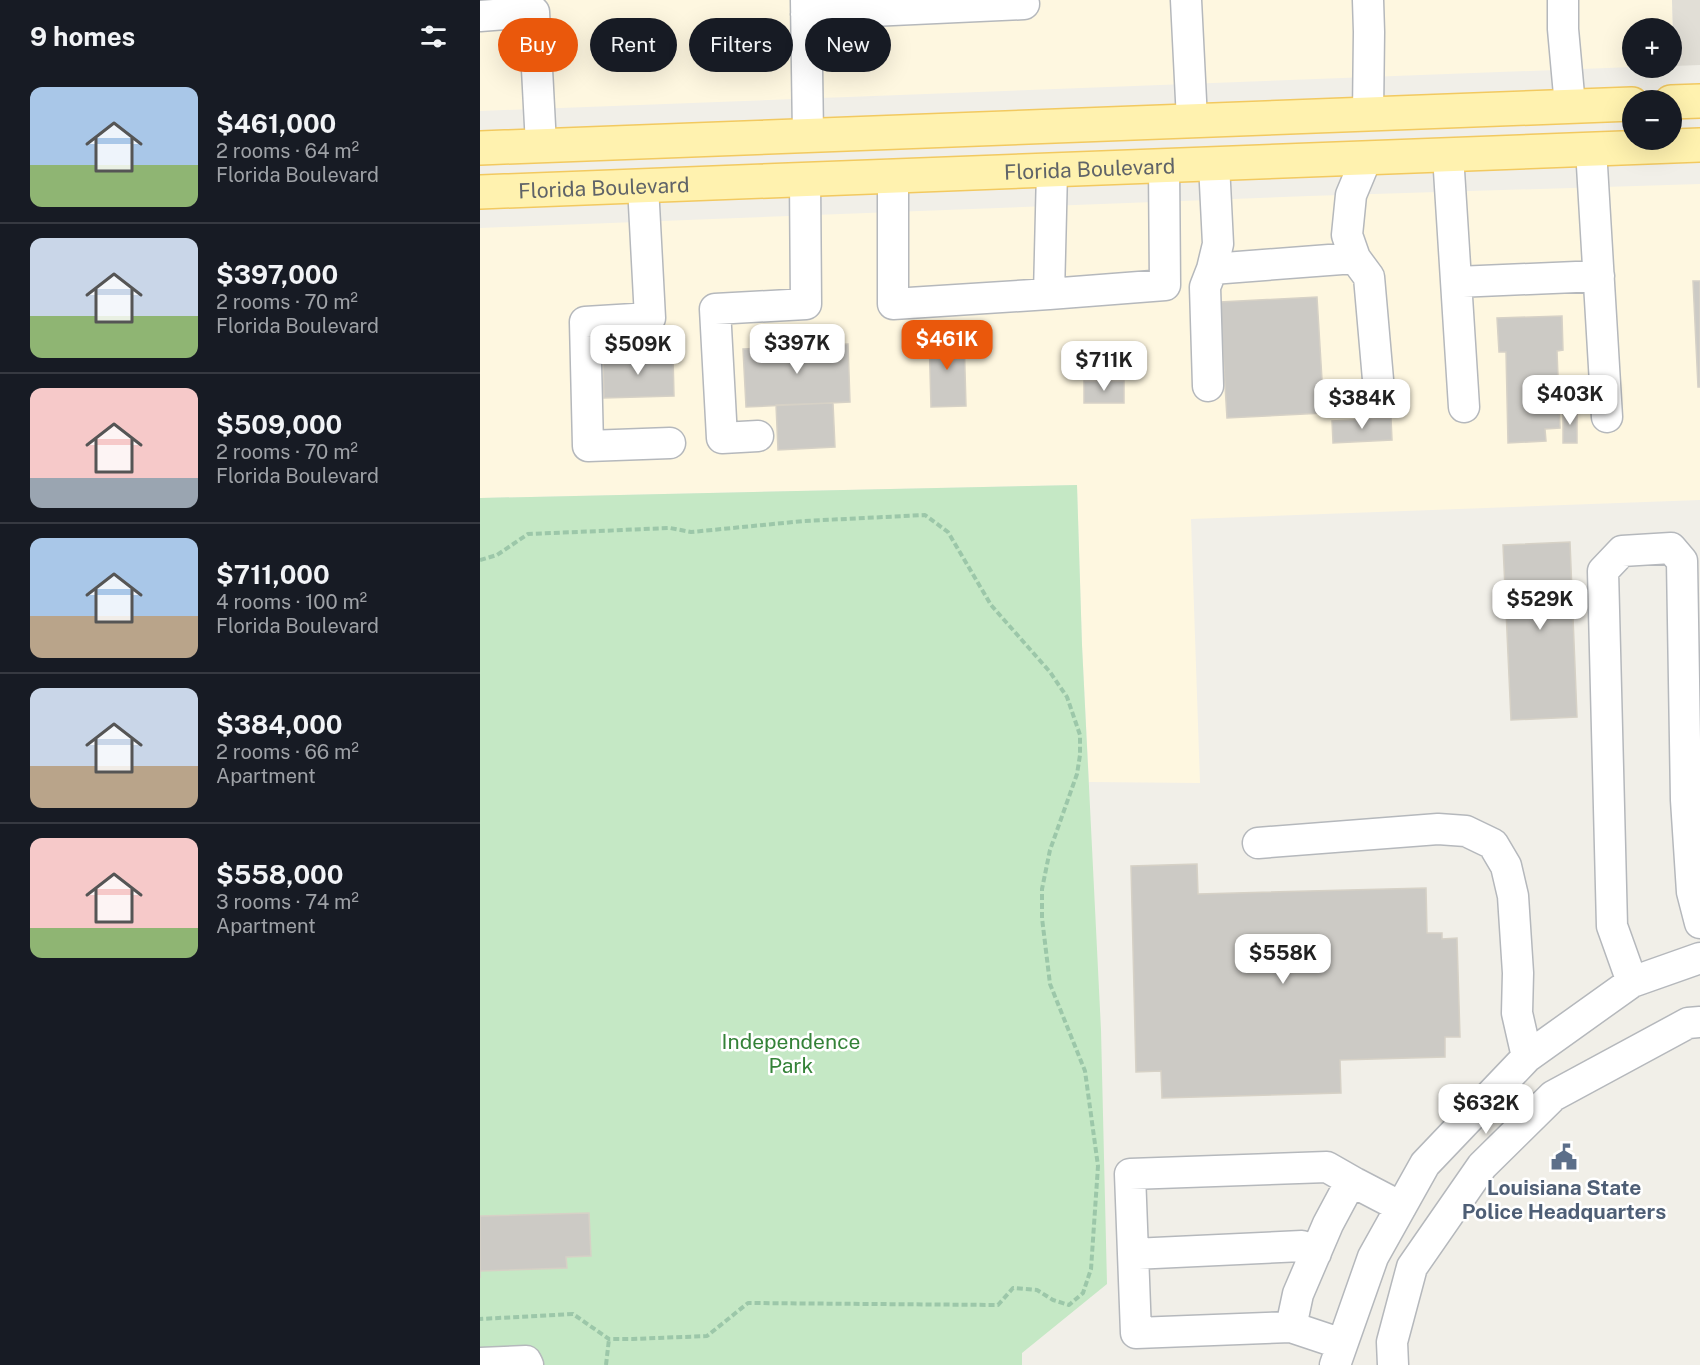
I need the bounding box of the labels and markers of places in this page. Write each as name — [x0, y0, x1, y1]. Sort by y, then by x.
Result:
pin: $461K — [905, 320, 989, 371]
pin: $397K — [755, 324, 839, 375]
pin: $509K — [596, 325, 680, 376]
pin: $711K — [1062, 341, 1146, 392]
pin: $403K — [1528, 375, 1612, 426]
pin: $384K — [1320, 379, 1404, 430]
pin: $529K — [1498, 580, 1582, 631]
pin: $558K — [1241, 934, 1325, 985]
pin: $632K — [1444, 1084, 1528, 1135]
public building icon: Louisiana State Police Headquarters — [1549, 1142, 1579, 1172]
place label: Louisiana State Police Headquarters — [1462, 1175, 1666, 1224]

